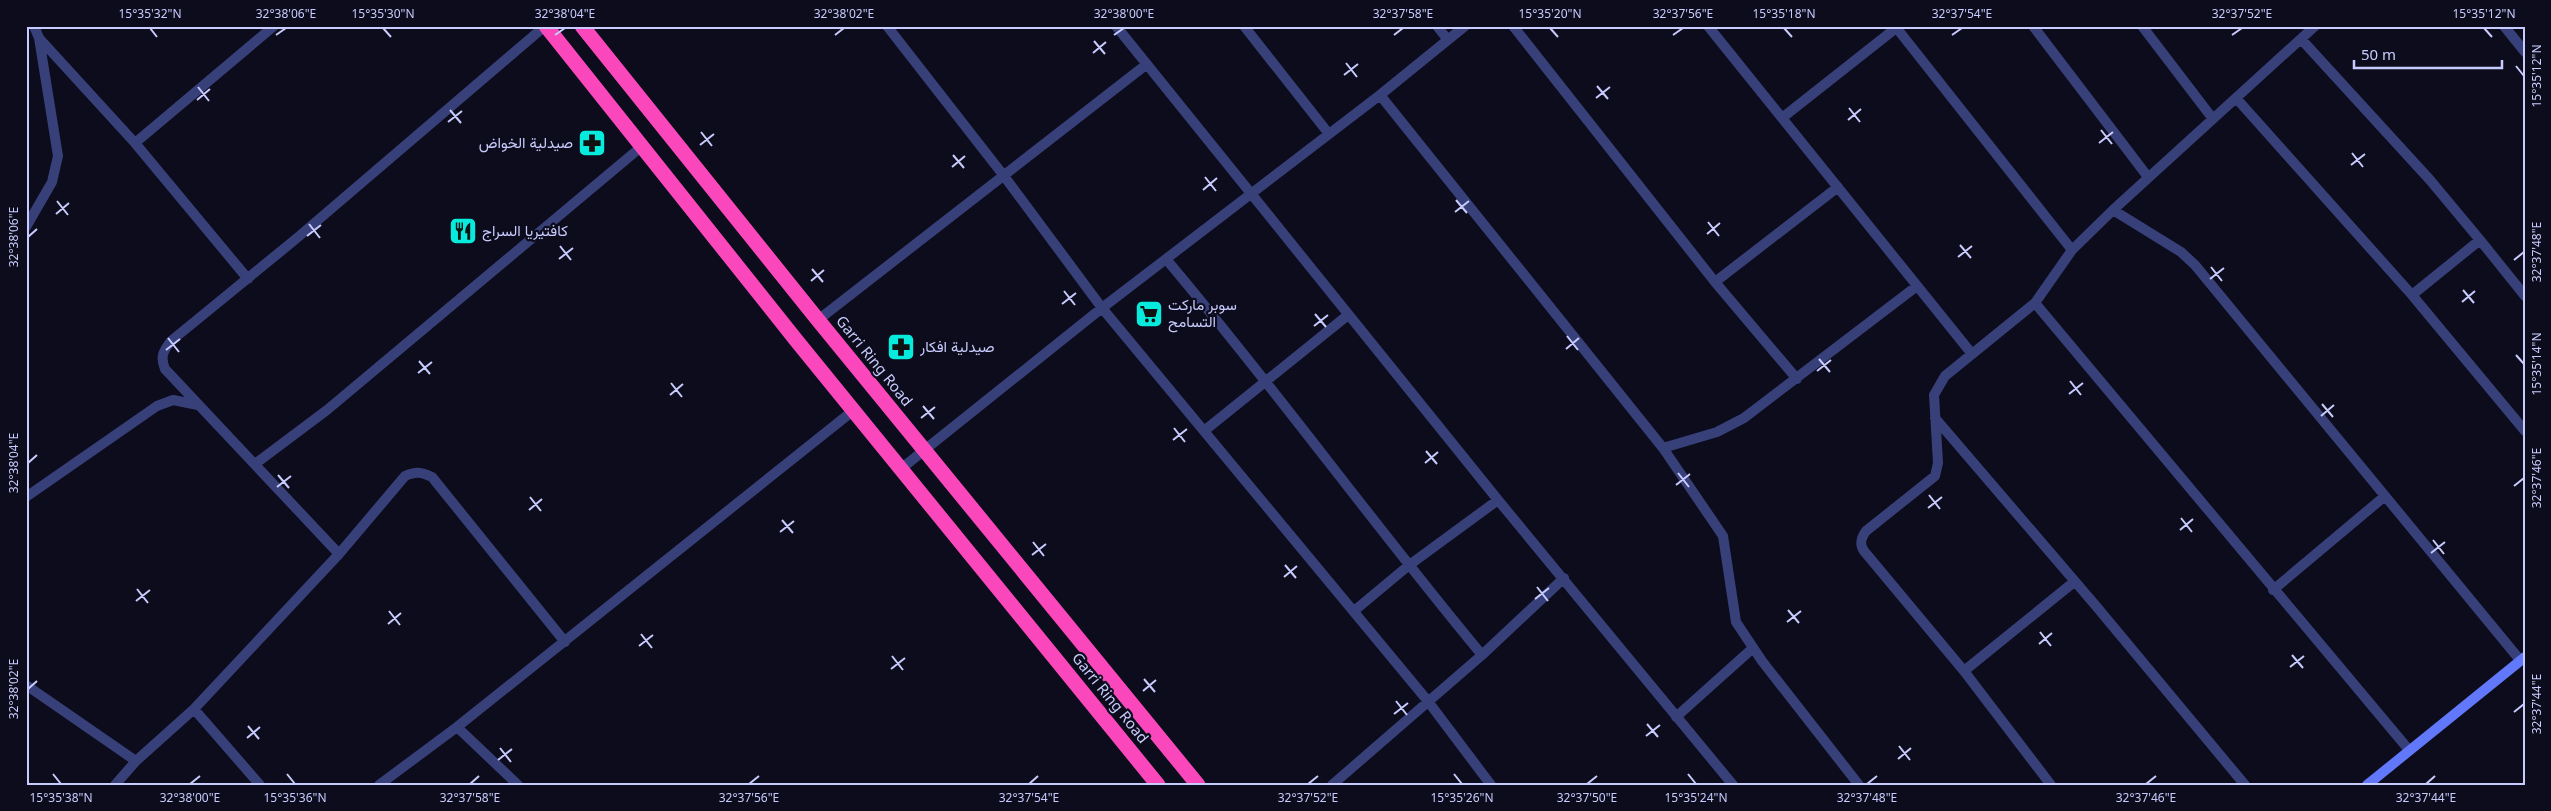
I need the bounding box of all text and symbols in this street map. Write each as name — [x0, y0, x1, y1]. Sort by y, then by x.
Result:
text: 15°35'32"N — [118, 5, 182, 22]
text: 32°38'06"E — [256, 5, 316, 22]
text: 15°35'30"N — [351, 5, 415, 22]
text: 32°38'04"E — [535, 5, 595, 22]
text: 32°38'02"E — [814, 5, 874, 22]
text: 32°38'00"E — [1094, 5, 1154, 22]
text: 32°37'58"E — [1373, 5, 1433, 22]
text: 15°35'20"N — [1518, 5, 1582, 22]
text: 32°37'56"E — [1653, 5, 1713, 22]
text: 15°35'18"N — [1752, 5, 1816, 22]
text: 32°37'54"E — [1932, 5, 1992, 22]
text: 32°37'52"E — [2212, 5, 2272, 22]
text: 15°35'12"N — [2452, 5, 2516, 22]
scale bar — [2354, 38, 2501, 70]
text: 50 m — [2361, 44, 2396, 64]
text: 15°35'12"N — [2528, 44, 2545, 108]
pharmacy icon: صيدلية الخواض — [577, 128, 607, 158]
place label: صيدلية الخواض — [479, 132, 573, 153]
text: 32°38'06"E — [5, 207, 22, 267]
restaurant icon: كافتيريا السراج — [448, 216, 478, 246]
place label: كافتيريا السراج — [482, 220, 568, 242]
text: 32°37'48"E — [2528, 222, 2545, 282]
place label: سوبر ماركت التسامح — [1168, 294, 1237, 333]
supermarket icon: سوبر ماركت التسامح — [1134, 299, 1164, 329]
street label: Garri Ring Road — [832, 311, 918, 410]
pharmacy icon: صيدلية افكار — [886, 332, 916, 362]
text: 15°35'14"N — [2528, 332, 2545, 396]
place label: صيدلية افكار — [919, 336, 994, 356]
text: 32°38'04"E — [5, 433, 22, 493]
text: 32°37'46"E — [2528, 448, 2545, 508]
street label: Garri Ring Road — [1068, 648, 1154, 747]
text: 32°38'02"E — [5, 659, 22, 719]
text: 32°37'44"E — [2528, 674, 2545, 734]
text: 15°35'38"N — [29, 789, 93, 806]
text: 32°38'00"E — [160, 789, 220, 806]
text: 15°35'36"N — [263, 789, 327, 806]
text: 32°37'58"E — [440, 789, 500, 806]
text: 32°37'56"E — [719, 789, 779, 806]
text: 32°37'54"E — [999, 789, 1059, 806]
text: 32°37'52"E — [1278, 789, 1338, 806]
text: 15°35'26"N — [1430, 789, 1494, 806]
text: 32°37'50"E — [1557, 789, 1617, 806]
text: 15°35'24"N — [1664, 789, 1728, 806]
text: 32°37'48"E — [1837, 789, 1897, 806]
text: 32°37'46"E — [2116, 789, 2176, 806]
text: 32°37'44"E — [2396, 789, 2456, 806]

